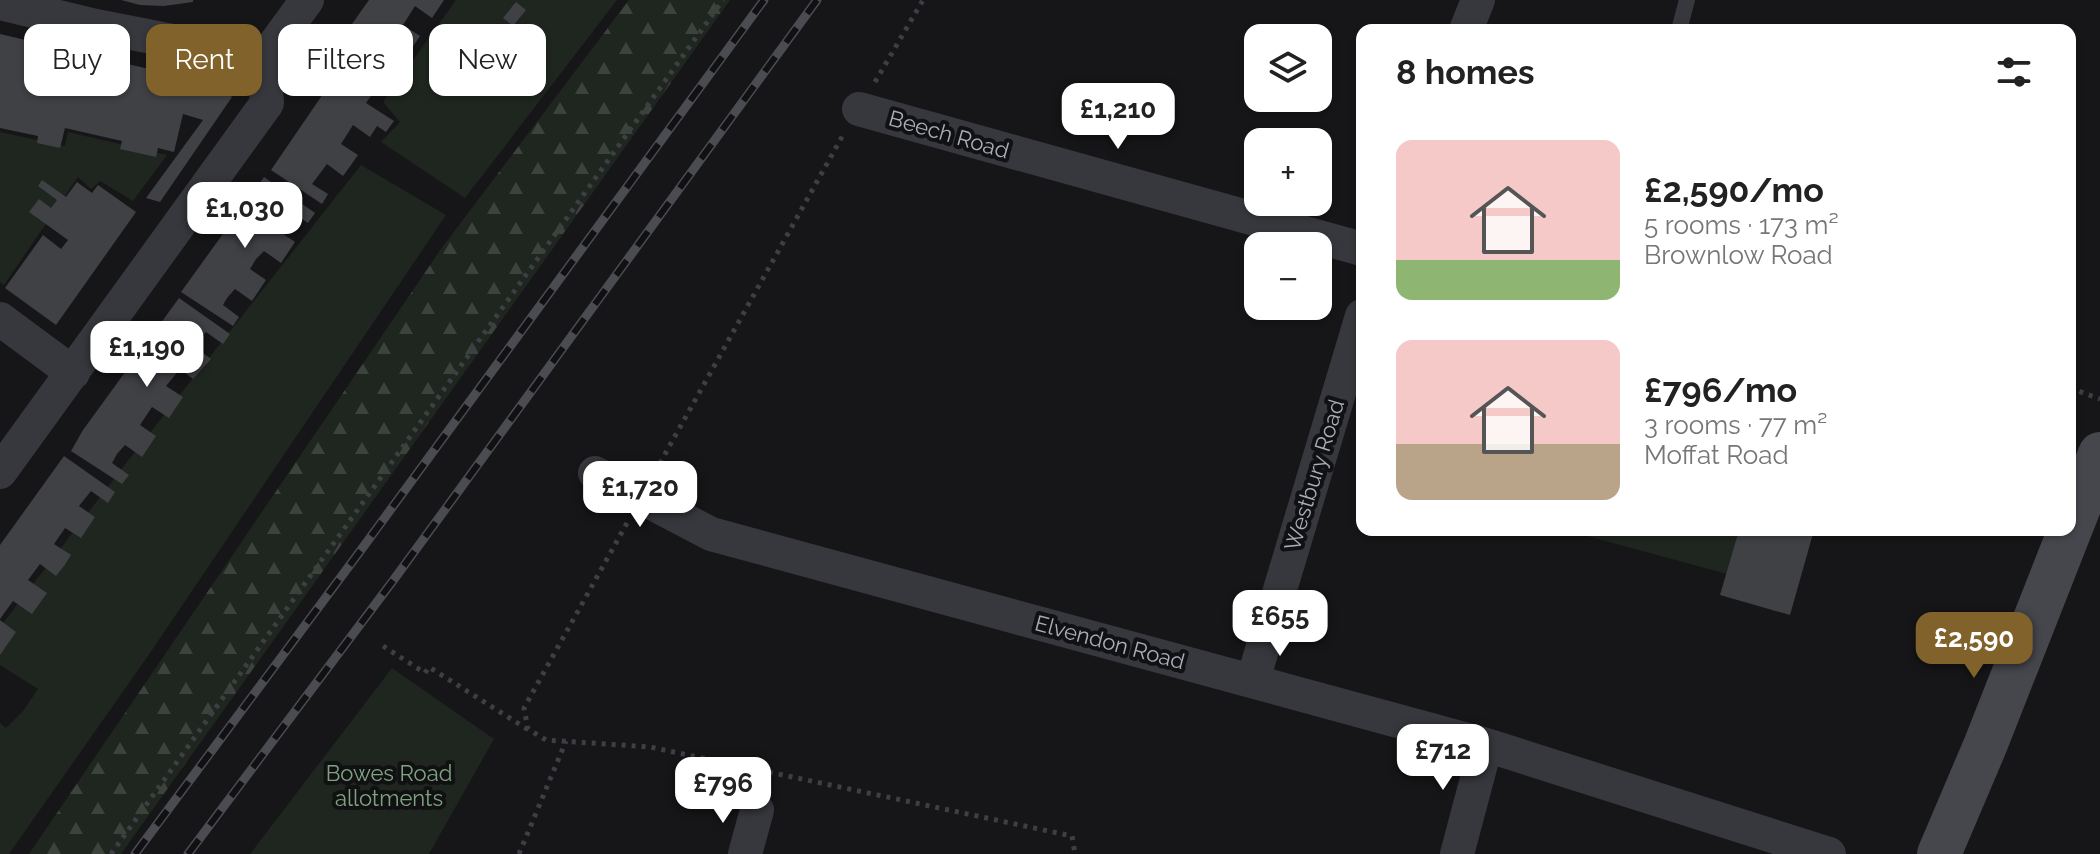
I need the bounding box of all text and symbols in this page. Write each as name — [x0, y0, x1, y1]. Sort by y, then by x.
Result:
chip: Buy — [24, 24, 130, 96]
chip: Rent — [146, 24, 262, 96]
chip: Filters — [278, 24, 413, 96]
chip: New — [429, 24, 546, 96]
map controls — [1244, 24, 1332, 320]
button: layers — [1244, 24, 1332, 112]
icon: filters — [1992, 50, 2036, 94]
text: 8 homes — [1396, 52, 1535, 92]
pin: £1,210 — [1053, 83, 1183, 151]
text: £1,210 — [1080, 94, 1156, 124]
street label: Beech Road — [886, 104, 1012, 164]
button: + — [1244, 128, 1332, 216]
text: £2,590/mo — [1644, 170, 1824, 210]
icon: home — [1460, 172, 1556, 268]
pin: £1,030 — [180, 182, 310, 250]
text: £1,030 — [205, 193, 285, 223]
text: 5 rooms · 173 m² — [1644, 210, 1838, 240]
button: − — [1244, 232, 1332, 320]
text: Brownlow Road — [1644, 240, 1833, 270]
pin: £1,190 — [82, 321, 212, 389]
text: £1,190 — [108, 332, 186, 362]
text: £796/mo — [1644, 370, 1797, 410]
icon: home — [1460, 372, 1556, 468]
street label: Westbury Road — [1279, 396, 1349, 554]
text: 3 rooms · 77 m² — [1644, 410, 1827, 440]
text: Moffat Road — [1644, 440, 1789, 470]
pin: £1,720 — [575, 461, 705, 529]
text: £1,720 — [601, 472, 679, 502]
pin: £655 — [1233, 590, 1327, 658]
text: £655 — [1251, 601, 1309, 631]
street label: Elvendon Road — [1032, 610, 1188, 674]
pin: £2,590 — [1909, 612, 2039, 680]
text: £2,590 — [1934, 623, 2014, 653]
pin: £712 — [1396, 724, 1490, 792]
text: £712 — [1415, 735, 1471, 765]
pin: £796 — [676, 757, 770, 825]
park label: Bowes Road allotments — [326, 760, 452, 811]
text: £796 — [693, 768, 753, 798]

